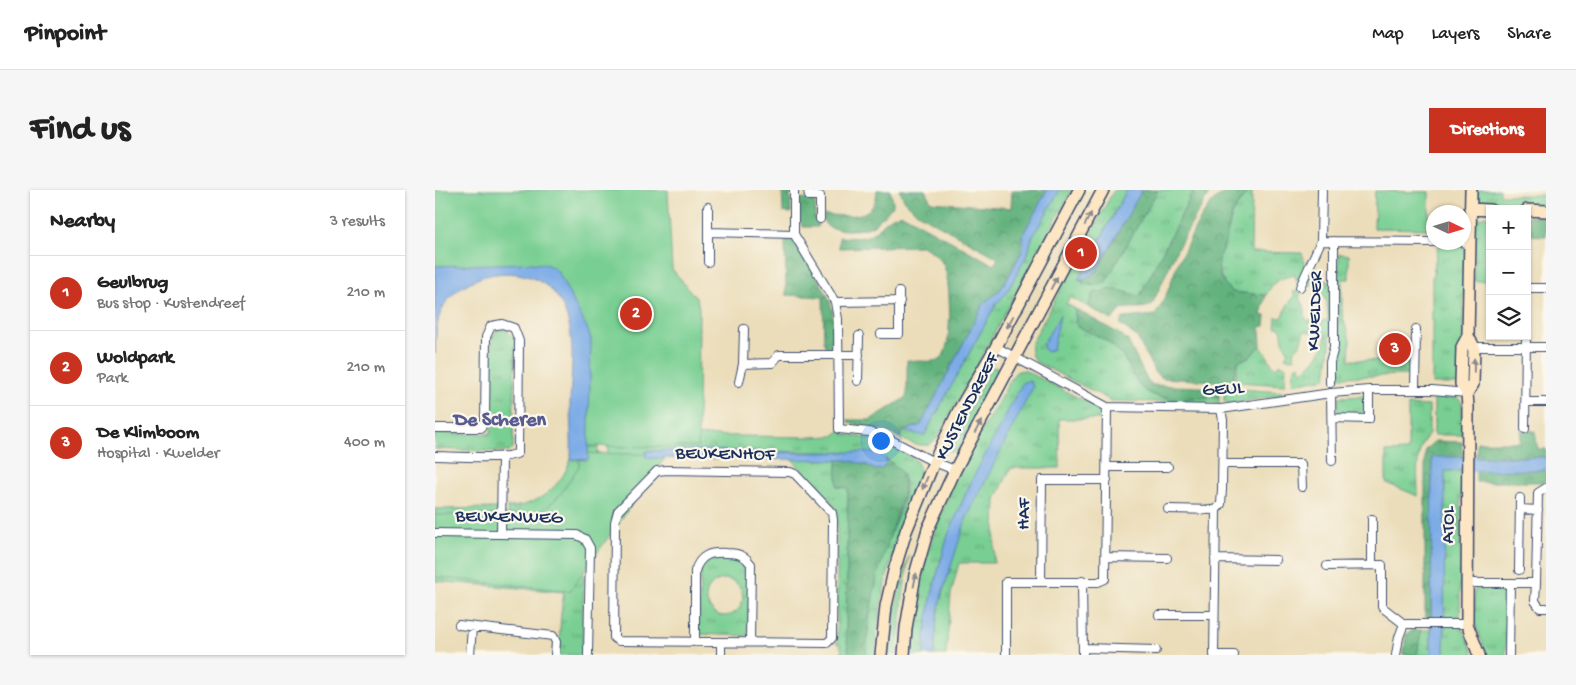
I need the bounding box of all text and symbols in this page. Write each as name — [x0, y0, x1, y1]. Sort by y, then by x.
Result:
text: Pinpoint — [25, 20, 106, 49]
text: Map — [1372, 24, 1404, 45]
text: Layers — [1432, 24, 1479, 45]
text: Share — [1507, 24, 1551, 45]
button: Directions — [1429, 108, 1546, 153]
text: Find us — [30, 110, 130, 151]
north arrow — [1426, 205, 1471, 250]
map controls — [1486, 205, 1531, 340]
button: + — [1486, 205, 1531, 250]
text: Nearby — [50, 210, 115, 235]
one-way arrow — [1084, 211, 1092, 226]
text: 3 results — [330, 213, 385, 232]
pin: 1 — [1065, 234, 1097, 272]
button: − — [1486, 250, 1531, 295]
street label: KWELDER — [1303, 270, 1329, 351]
text: Geulbrug — [97, 272, 168, 295]
one-way arrow — [1049, 276, 1058, 290]
text: 1 — [63, 284, 69, 303]
text: 210 m — [346, 284, 385, 303]
text: Bus stop · Kustendreef — [97, 295, 245, 314]
pin: 2 — [620, 295, 652, 333]
button: layers — [1486, 295, 1531, 340]
one-way arrow — [1005, 315, 1014, 328]
pin: 3 — [1379, 330, 1411, 368]
text: Woldpark — [97, 347, 173, 370]
street label: KUSTENDREEF — [931, 348, 1006, 465]
one-way arrow — [1470, 357, 1478, 373]
text: 2 — [62, 359, 70, 378]
text: 210 m — [346, 359, 385, 378]
text: Park — [97, 370, 128, 389]
street label: GEUL — [1201, 377, 1246, 403]
district label: De Scheren — [452, 410, 547, 433]
one-way arrow — [974, 419, 982, 434]
text: De Klimboom — [97, 422, 199, 445]
your location — [868, 428, 894, 454]
text: 3 — [62, 434, 70, 453]
text: 400 m — [344, 434, 385, 453]
street label: BEUKENHOF — [674, 443, 776, 467]
text: Hospital · Kwelder — [97, 445, 220, 464]
one-way arrow — [921, 476, 929, 490]
street label: HAF — [1013, 497, 1037, 530]
street label: BEUKENWEG — [454, 506, 564, 530]
street label: ATOL — [1438, 506, 1461, 543]
one-way arrow — [911, 572, 919, 588]

